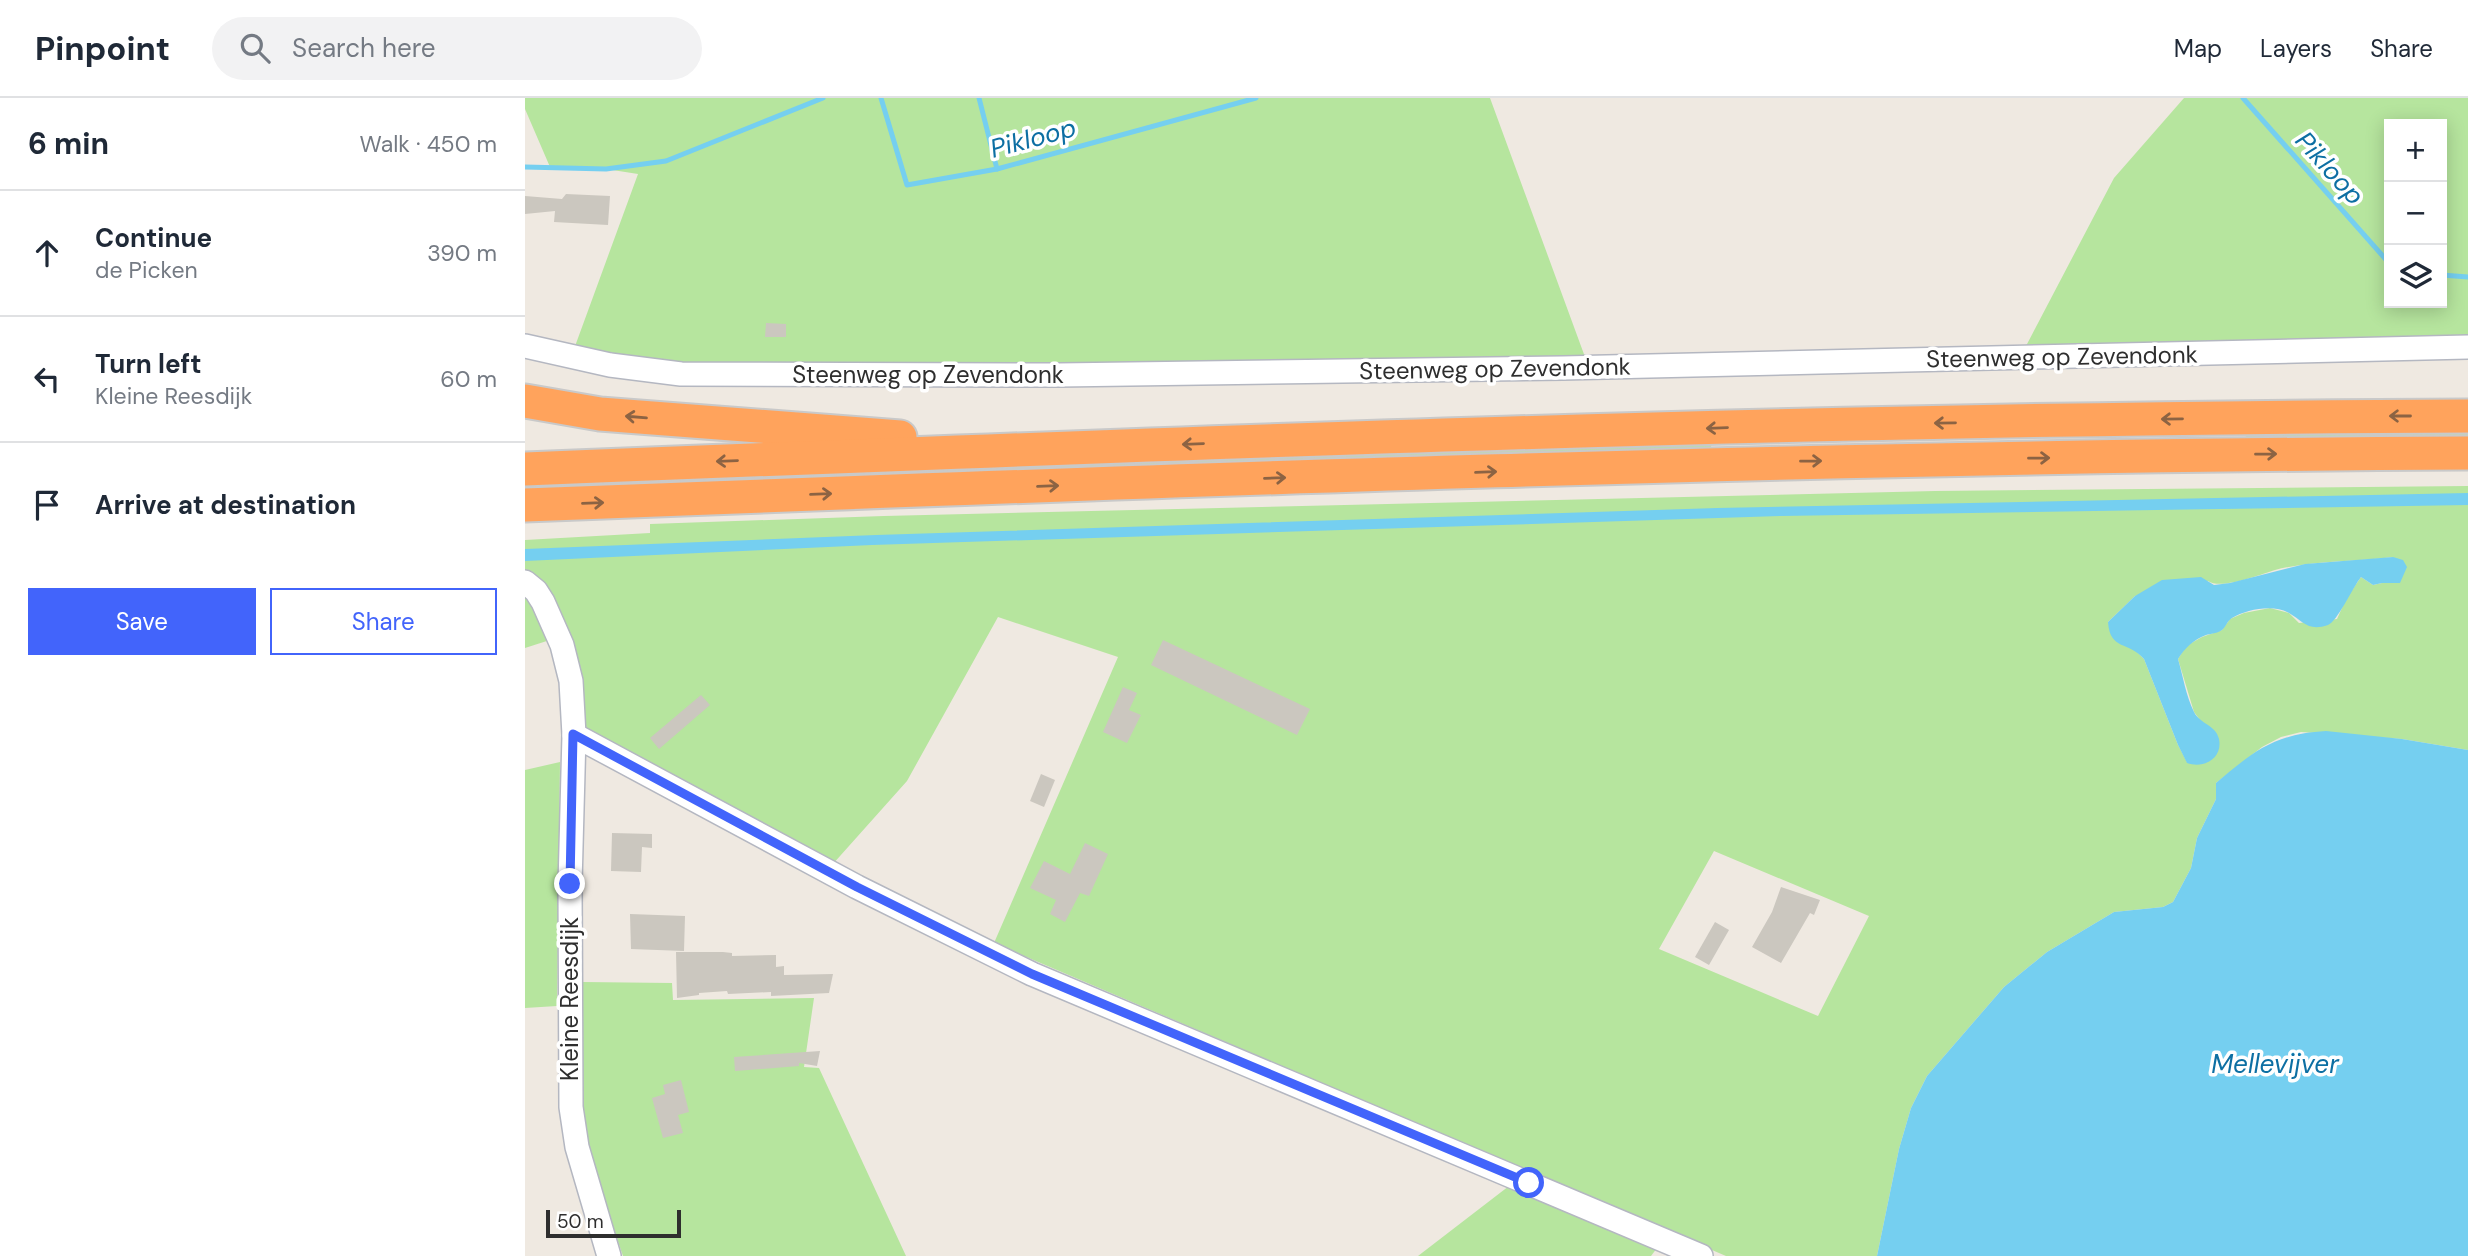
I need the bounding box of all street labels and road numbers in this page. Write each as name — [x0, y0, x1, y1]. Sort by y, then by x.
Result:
street label: Steenweg op Zevendonk — [1926, 339, 2198, 374]
street label: Steenweg op Zevendonk — [1359, 351, 1631, 386]
street label: Steenweg op Zevendonk — [792, 359, 1064, 390]
street label: Kleine Reesdijk — [554, 917, 585, 1081]

